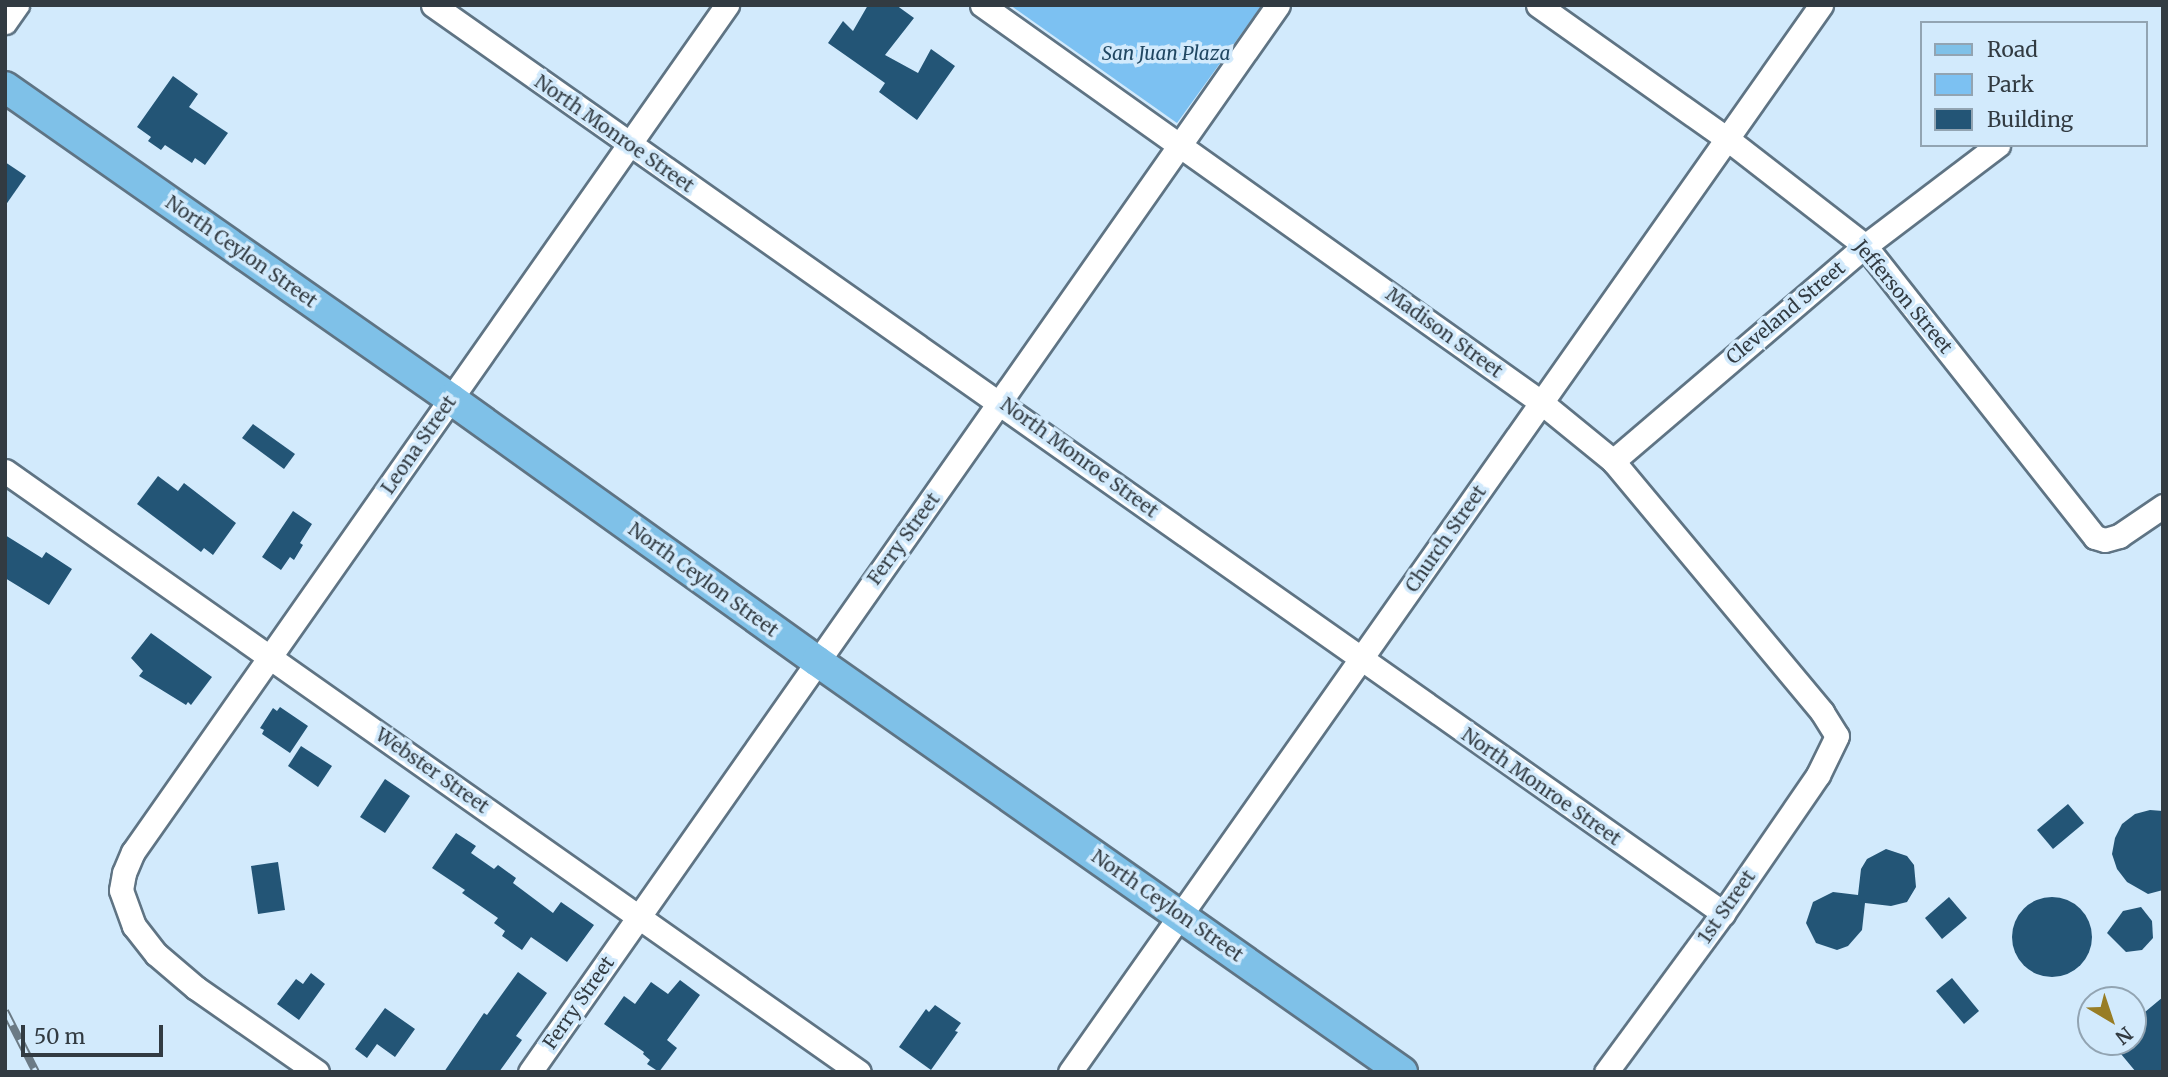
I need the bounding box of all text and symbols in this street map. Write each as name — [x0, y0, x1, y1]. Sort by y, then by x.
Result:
legend — [1920, 21, 2147, 147]
text: Road — [1987, 36, 2038, 63]
park label: San Juan Plaza — [1102, 43, 1230, 65]
street label: North Monroe Street — [530, 70, 698, 198]
text: Park — [1987, 71, 2034, 98]
text: Building — [1987, 106, 2073, 133]
street label: North Ceylon Street — [161, 191, 321, 313]
street label: Jefferson Street — [1849, 236, 1957, 358]
street label: Cleveland Street — [1722, 257, 1850, 369]
street label: Madison Street — [1381, 283, 1507, 383]
street label: Leona Street — [377, 391, 461, 499]
street label: North Monroe Street — [996, 393, 1162, 523]
street label: Church Street — [1401, 481, 1491, 597]
street label: Ferry Street — [863, 489, 945, 589]
street label: North Ceylon Street — [624, 518, 782, 642]
street label: North Monroe Street — [1457, 723, 1625, 851]
street label: Webster Street — [371, 724, 493, 818]
street label: North Ceylon Street — [1087, 845, 1247, 967]
street label: 1st Street — [1694, 866, 1760, 948]
street label: Ferry Street — [539, 952, 619, 1054]
north arrow — [2077, 986, 2147, 1056]
scale bar — [24, 1010, 166, 1054]
text: N — [2111, 1022, 2137, 1050]
text: 50 m — [34, 1023, 85, 1050]

